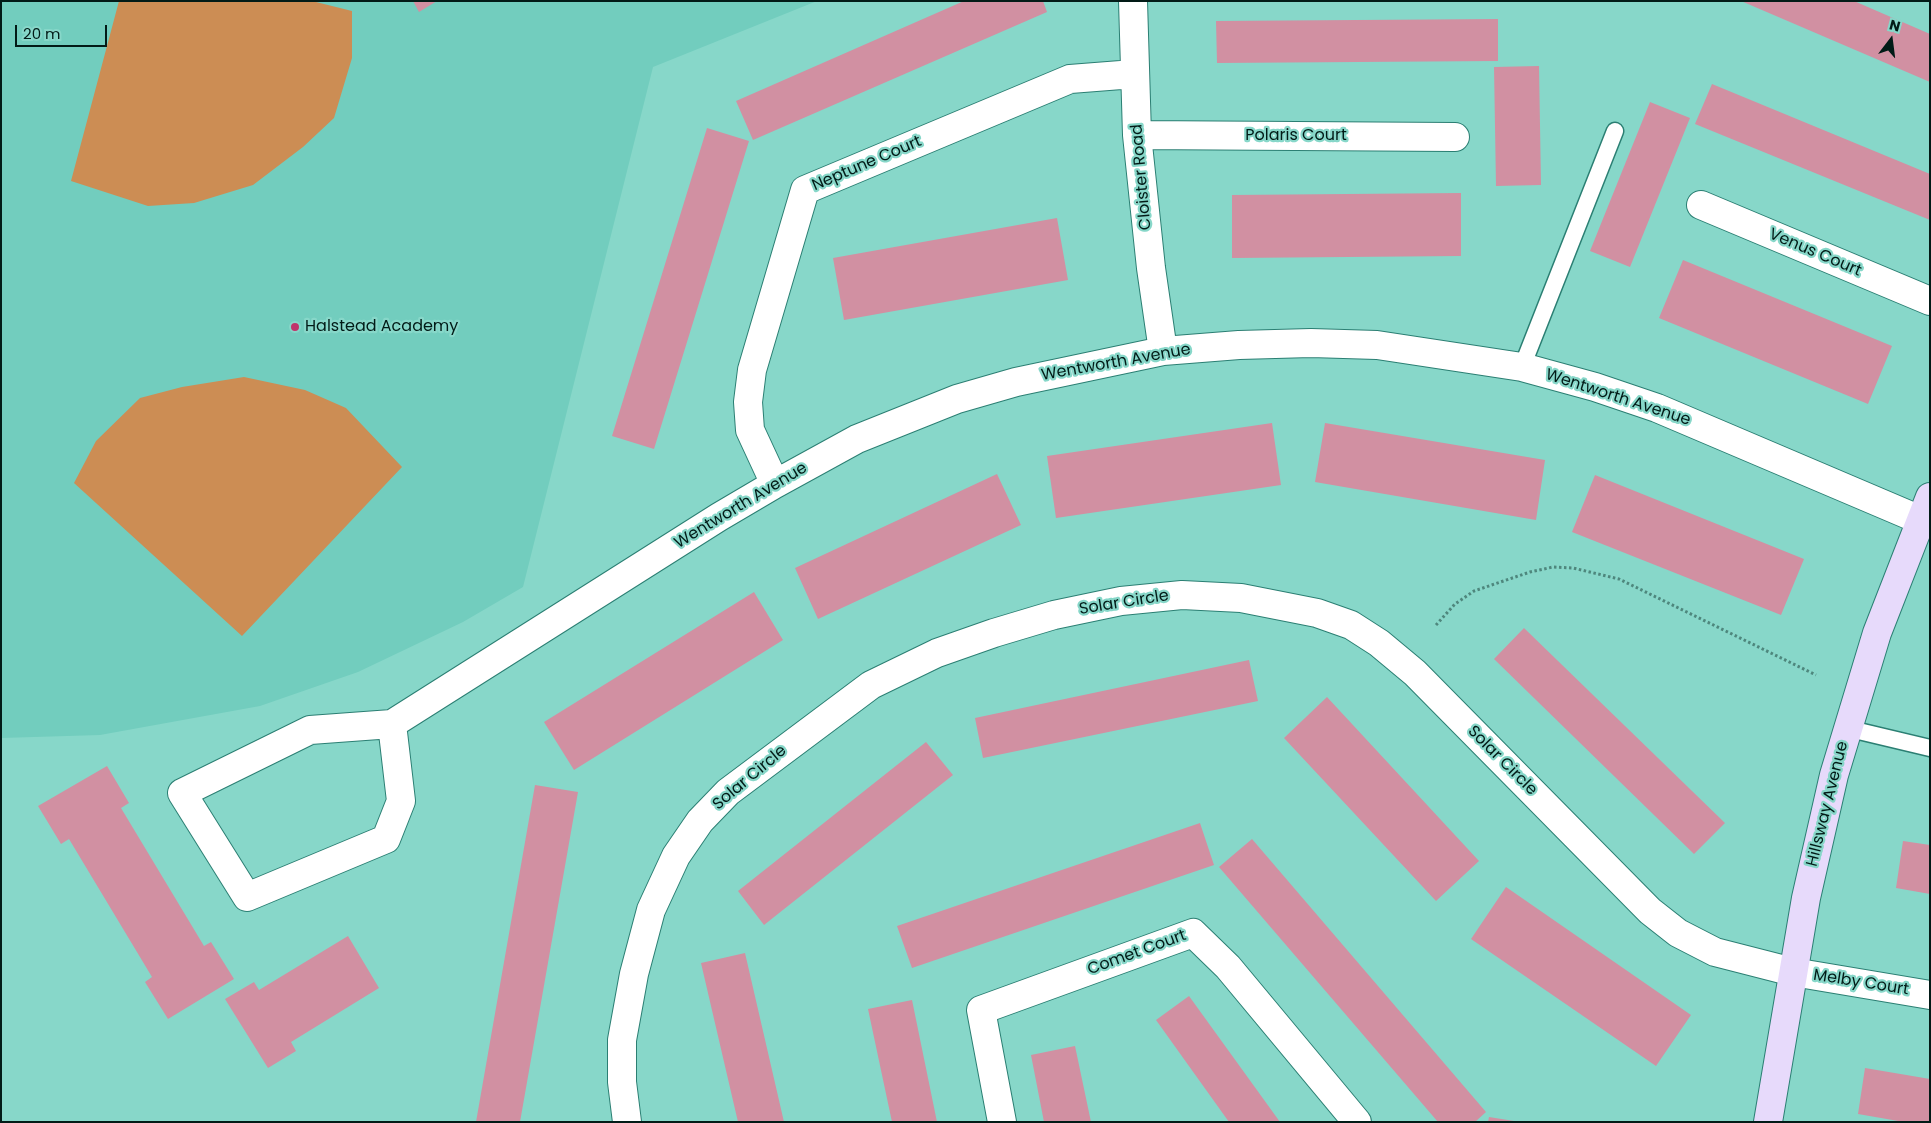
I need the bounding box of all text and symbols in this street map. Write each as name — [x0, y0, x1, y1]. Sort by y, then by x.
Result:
text: N — [1887, 14, 1903, 37]
scale bar — [18, 15, 110, 47]
north arrow — [1866, 15, 1916, 65]
text: 20 m — [23, 23, 61, 44]
street label: Cloister Road — [1128, 123, 1156, 231]
street label: Polaris Court — [1245, 126, 1347, 146]
street label: Neptune Court — [809, 132, 925, 196]
street label: Venus Court — [1766, 225, 1864, 281]
place label: Halstead Academy — [305, 317, 458, 337]
marker: Halstead Academy — [289, 321, 301, 333]
street label: Wentworth Avenue — [1040, 340, 1192, 386]
street label: Wentworth Avenue — [1543, 365, 1693, 431]
street label: Wentworth Avenue — [671, 459, 811, 553]
street label: Solar Circle — [1078, 586, 1170, 620]
street label: Solar Circle — [1463, 722, 1541, 800]
street label: Hillsway Avenue — [1803, 739, 1853, 869]
street label: Solar Circle — [709, 742, 791, 814]
street label: Comet Court — [1085, 926, 1189, 980]
street label: Melby Court — [1812, 966, 1910, 1000]

